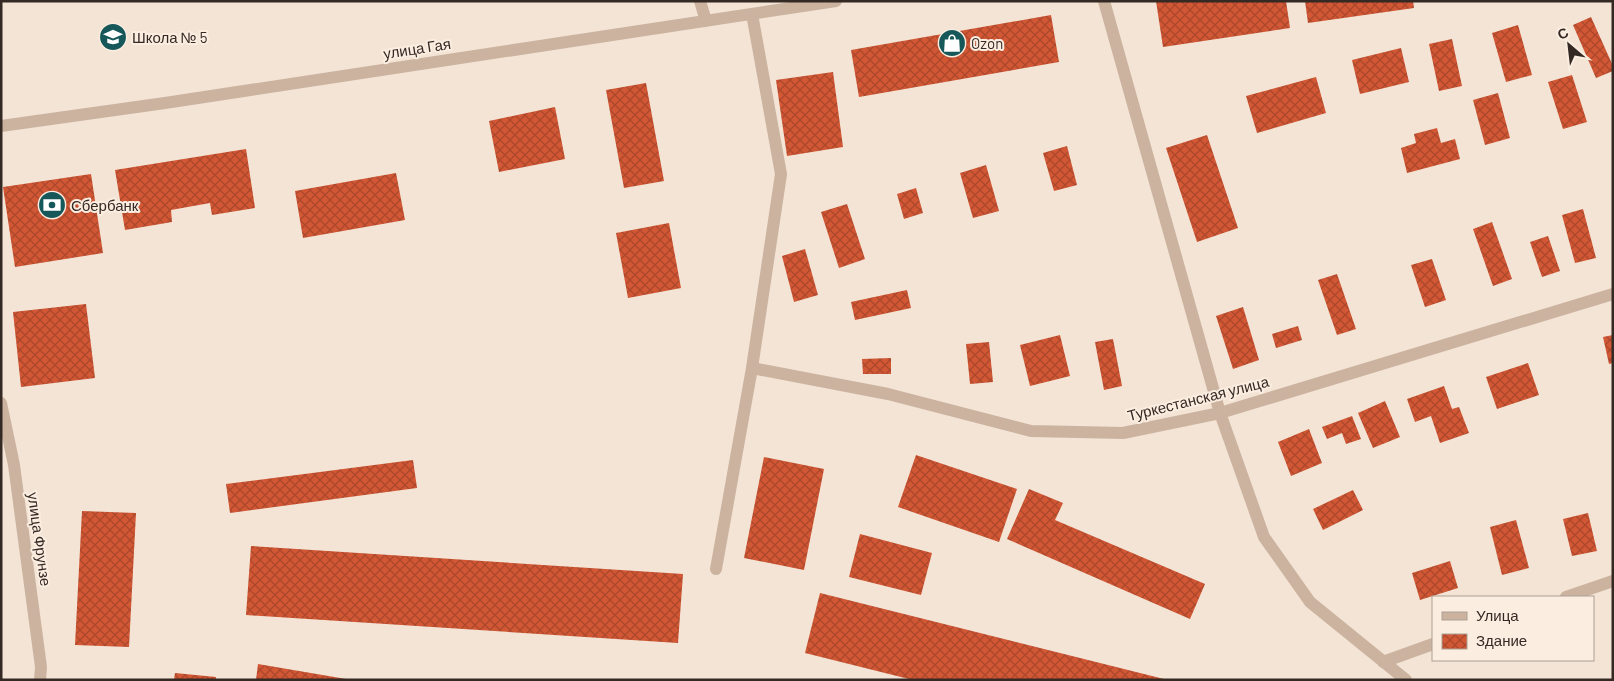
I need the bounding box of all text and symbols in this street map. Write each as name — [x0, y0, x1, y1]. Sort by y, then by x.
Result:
north arrow — [1544, 20, 1594, 70]
school or university icon: Школа № 5 — [98, 22, 128, 52]
text: С — [1554, 23, 1571, 43]
place label: Школа № 5 — [132, 28, 207, 46]
shop icon: Ozon — [937, 28, 967, 58]
street label: улица Гая — [382, 34, 452, 62]
place label: Ozon — [971, 34, 1003, 52]
bank icon: Сбербанк — [37, 190, 67, 220]
place label: Сбербанк — [71, 196, 139, 214]
street label: Туркестанская улица — [1125, 372, 1271, 424]
street label: улица Фрунзе — [25, 491, 55, 587]
legend — [1432, 596, 1594, 661]
text: Улица — [1476, 606, 1519, 624]
text: Здание — [1476, 631, 1527, 649]

